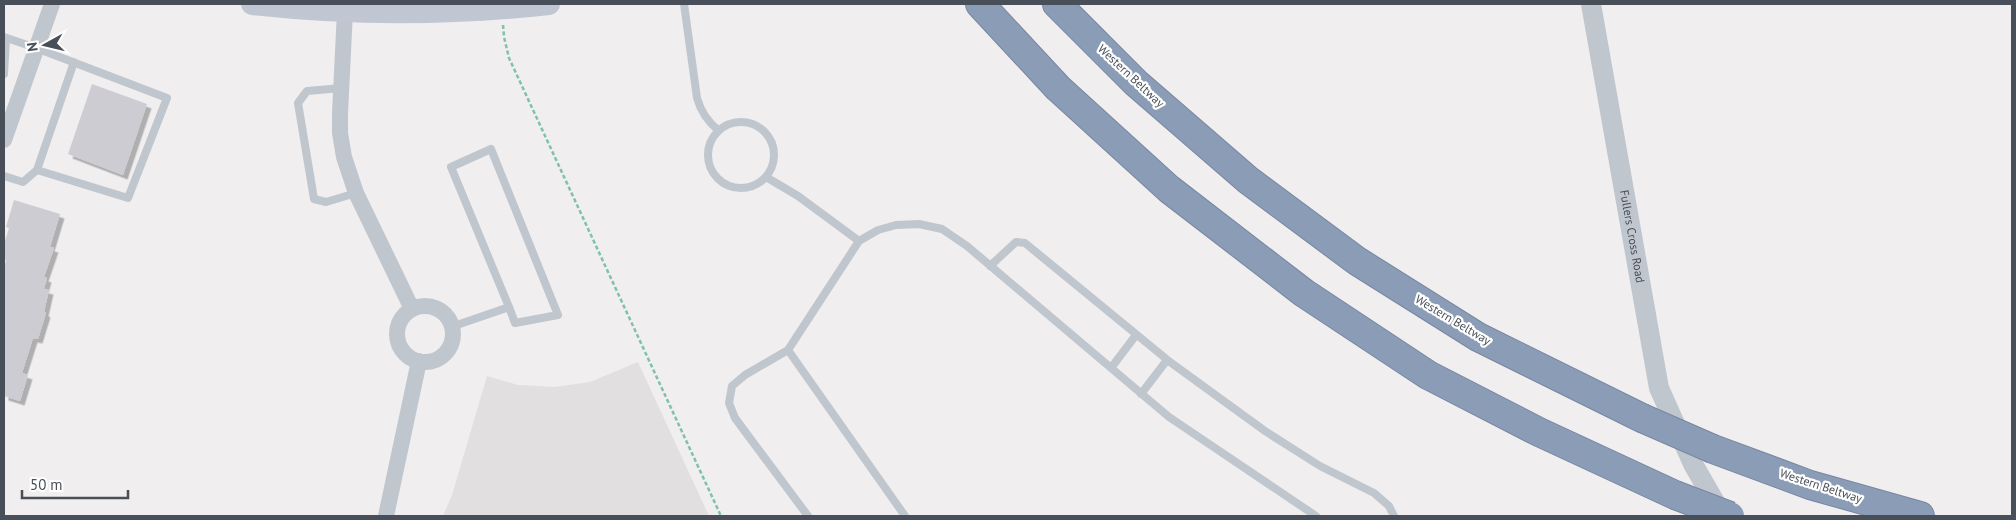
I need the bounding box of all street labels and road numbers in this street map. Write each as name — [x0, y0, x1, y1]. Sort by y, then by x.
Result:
street label: Western Beltway — [1095, 41, 1168, 111]
street label: Fullers Cross Road — [1617, 189, 1648, 284]
street label: Western Beltway — [1413, 291, 1494, 348]
street label: Western Beltway — [1778, 465, 1865, 506]

